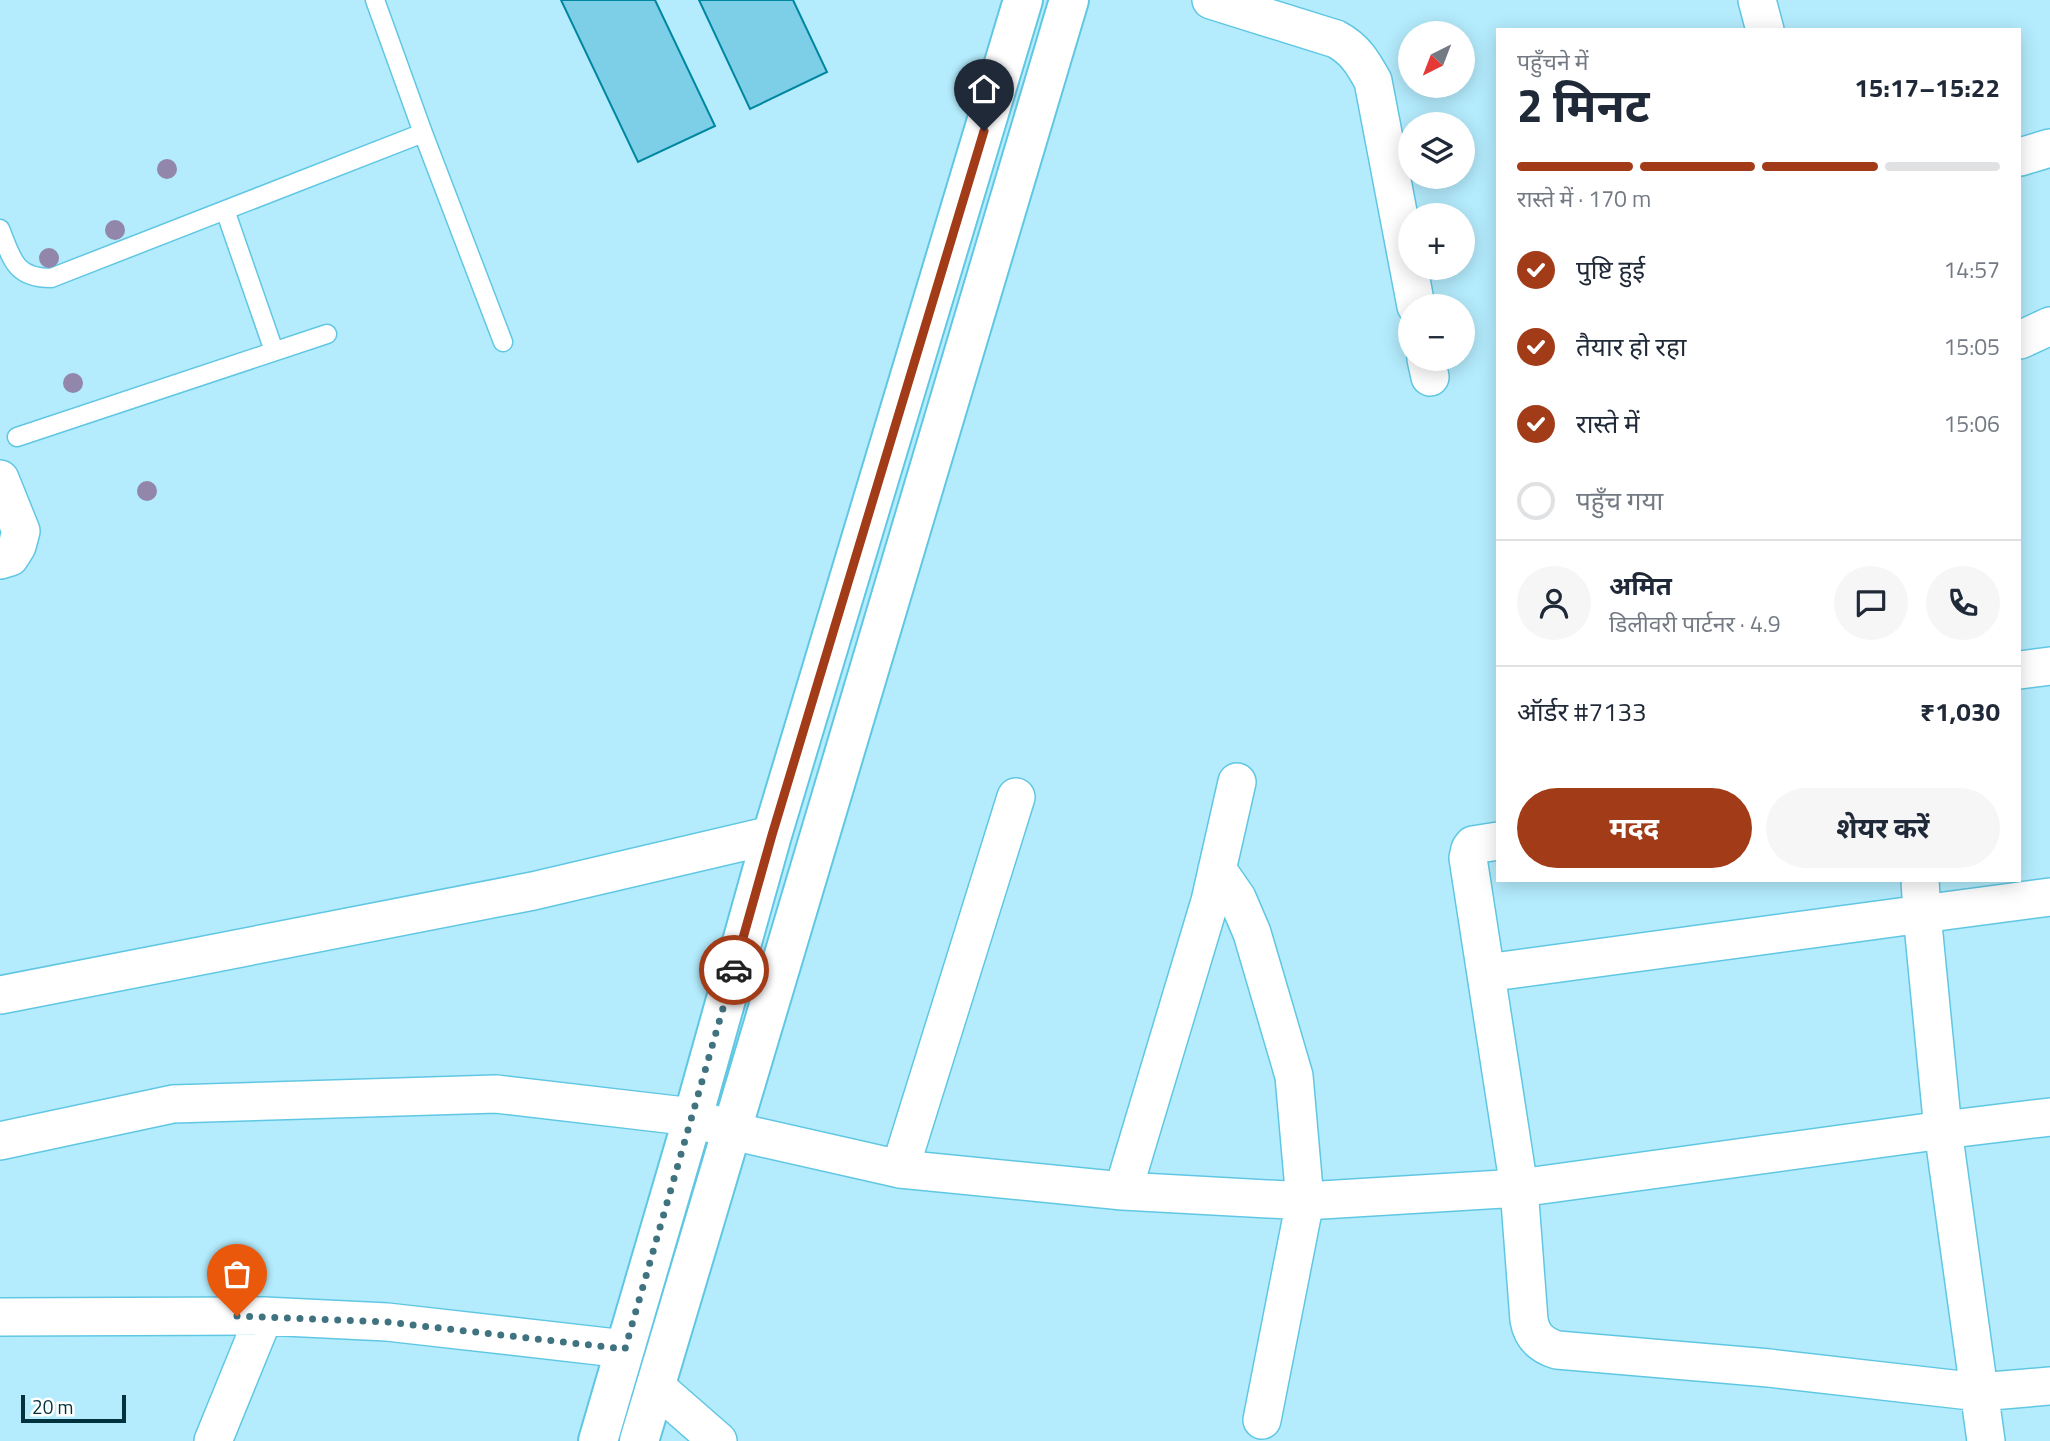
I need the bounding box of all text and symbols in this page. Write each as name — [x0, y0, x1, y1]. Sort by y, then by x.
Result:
north arrow — [1398, 21, 1475, 98]
map controls — [1398, 21, 1475, 371]
text: पहुँचने में — [1517, 44, 1588, 79]
pin — [954, 59, 1014, 131]
text: 15:17–15:22 — [1854, 68, 2000, 107]
icon: home — [965, 70, 1003, 108]
text: 2 मिनट — [1517, 70, 1649, 140]
button: layers — [1398, 112, 1475, 189]
text: रास्ते में · 170 m — [1517, 181, 1651, 216]
button: + — [1398, 203, 1475, 280]
text: पुष्टि हुई — [1576, 250, 1645, 289]
icon: check — [1517, 251, 1555, 289]
text: 14:57 — [1943, 252, 2000, 287]
button: − — [1398, 294, 1475, 371]
text: तैयार हो रहा — [1576, 327, 1686, 366]
icon: check — [1517, 328, 1555, 366]
text: 15:05 — [1943, 329, 2000, 364]
text: रास्ते में — [1576, 404, 1640, 443]
icon: check — [1517, 405, 1555, 443]
text: 15:06 — [1943, 406, 2000, 441]
text: पहुँच गया — [1576, 481, 1663, 520]
button: person — [1517, 566, 1591, 640]
text: अमित — [1609, 566, 1672, 605]
button: chat — [1834, 566, 1908, 640]
button: phone — [1926, 566, 2000, 640]
text: डिलीवरी पार्टनर · 4.9 — [1609, 606, 1781, 641]
text: ऑर्डर #7133 — [1517, 692, 1647, 731]
text: ₹1,030 — [1920, 692, 2000, 731]
button: मदद — [1517, 788, 1752, 868]
button: शेयर करें — [1766, 788, 2000, 868]
courier — [699, 935, 769, 1005]
icon: car — [715, 951, 753, 989]
pin — [207, 1244, 267, 1316]
icon: bag — [218, 1255, 256, 1293]
scale bar — [21, 1392, 126, 1424]
text: 20 m — [32, 1392, 73, 1421]

